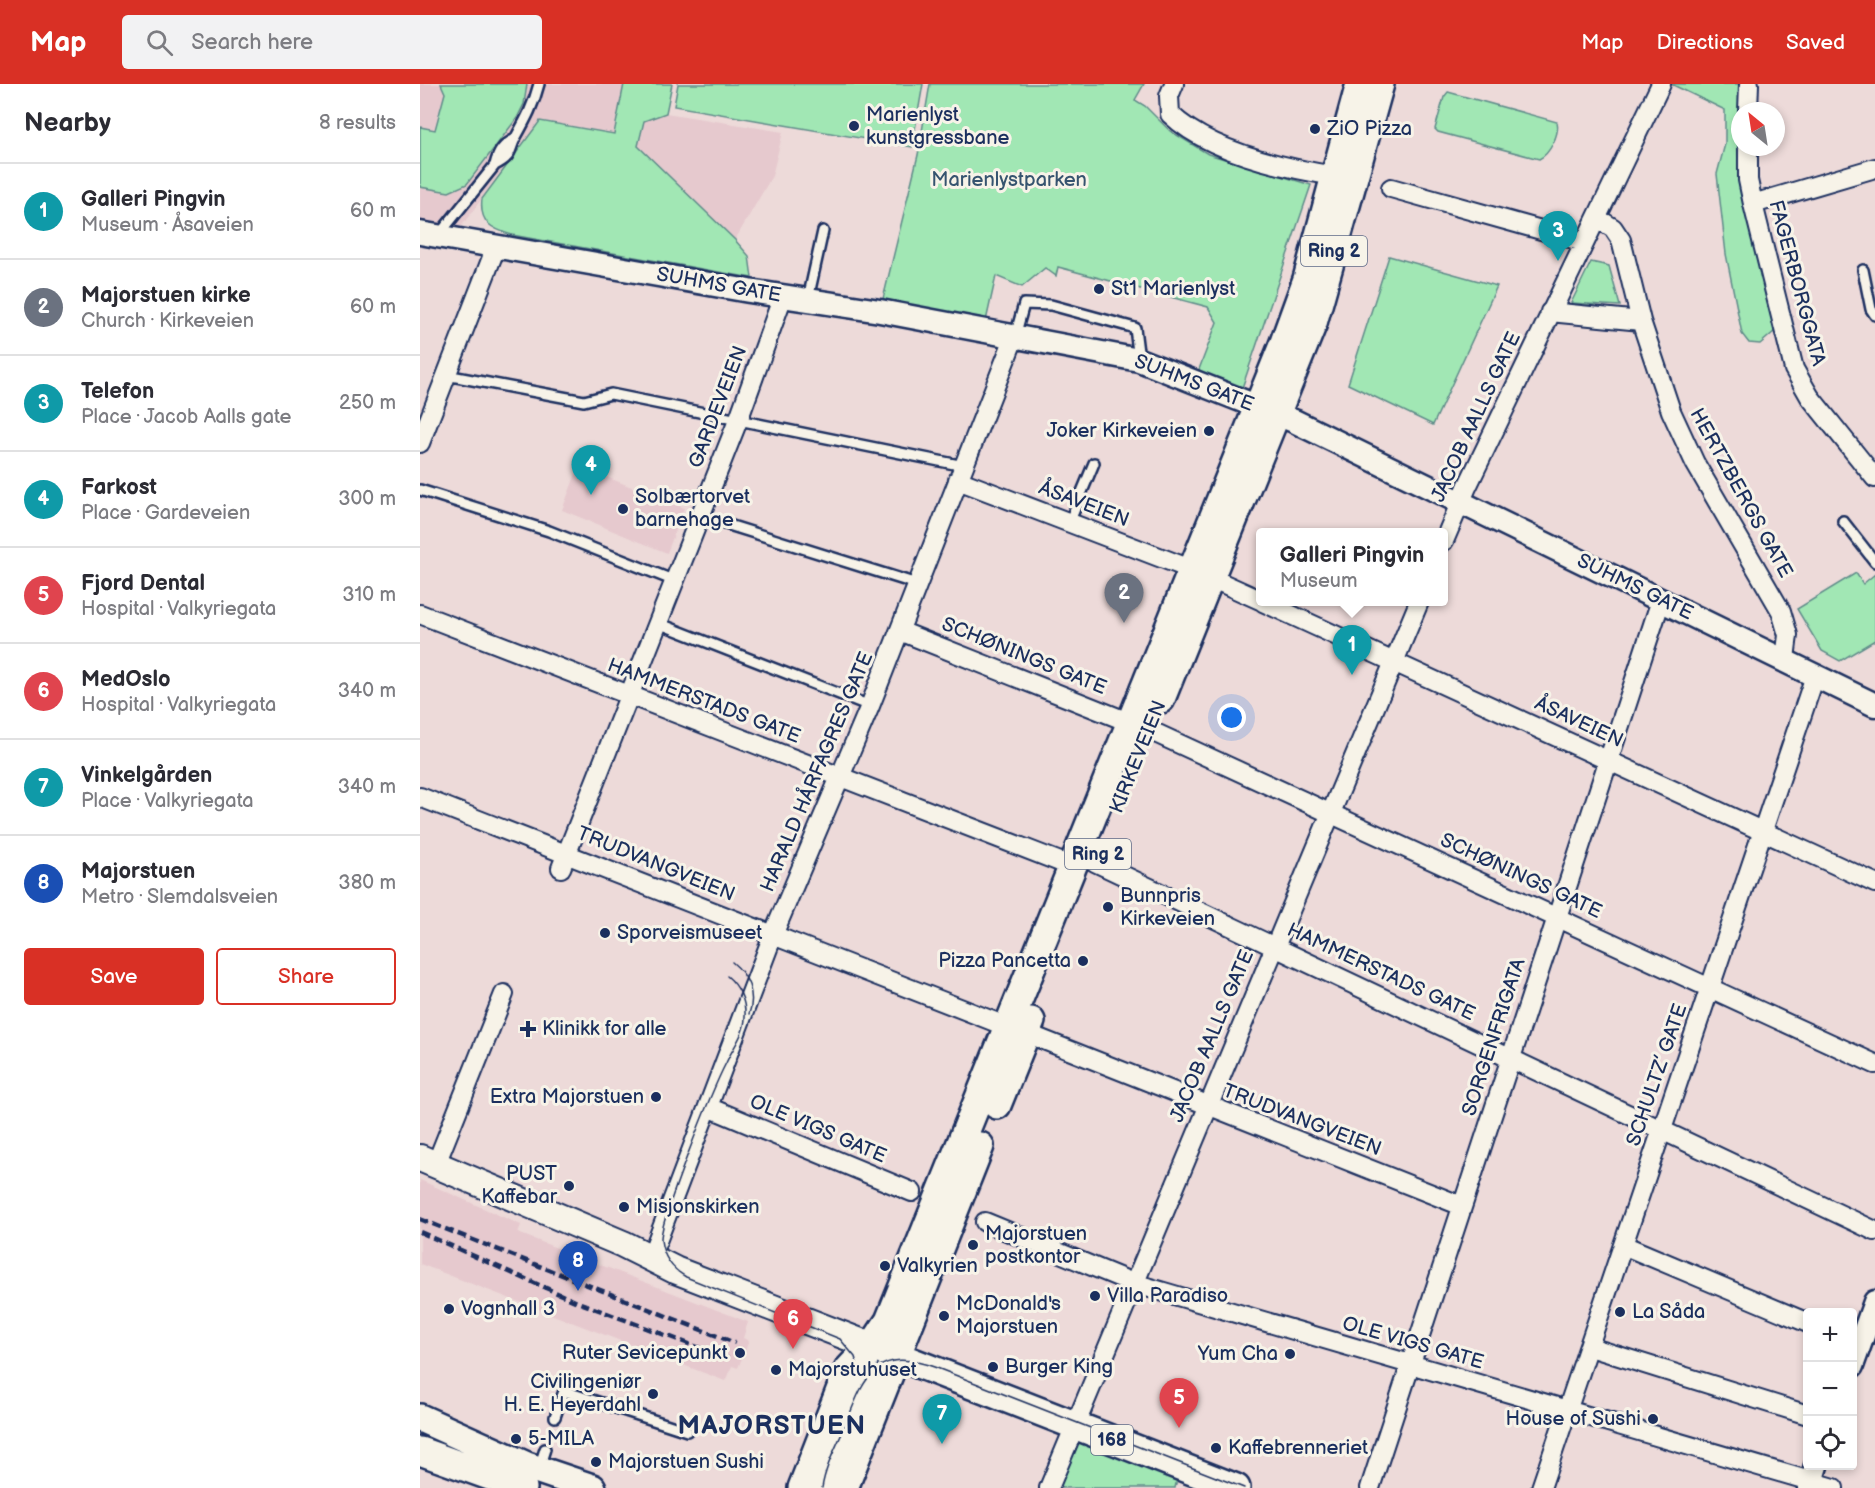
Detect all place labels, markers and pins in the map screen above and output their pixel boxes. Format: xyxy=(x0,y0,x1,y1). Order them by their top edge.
place label: Marienlyst kunstgressbane xyxy=(866,103,1009,150)
place label: ZiO Pizza xyxy=(1326,117,1412,141)
marker: Marienlyst kunstgressbane xyxy=(847,119,861,133)
marker: ZiO Pizza xyxy=(1308,122,1322,136)
pin: 3 xyxy=(1538,212,1578,261)
place label: St1 Marienlyst xyxy=(1111,277,1235,301)
marker: St1 Marienlyst xyxy=(1092,282,1106,296)
place label: Joker Kirkeveien xyxy=(1047,419,1197,443)
marker: Joker Kirkeveien xyxy=(1202,424,1216,438)
pin: 4 xyxy=(572,446,610,495)
place label: Solbærtorvet barnehage xyxy=(635,485,750,532)
marker: Solbærtorvet barnehage xyxy=(616,502,630,516)
pin: 2 xyxy=(1104,574,1144,623)
pin: 1 xyxy=(1332,626,1372,675)
place label: Bunnpris Kirkeveien xyxy=(1120,884,1215,931)
marker: Bunnpris Kirkeveien xyxy=(1101,900,1115,914)
place label: Sporveismuseet xyxy=(617,921,762,945)
marker: Sporveismuseet xyxy=(598,926,612,940)
place label: Pizza Pancetta xyxy=(938,949,1071,973)
marker: Pizza Pancetta xyxy=(1076,954,1090,968)
place label: Klinikk for alle xyxy=(542,1017,666,1041)
marker: Klinikk for alle xyxy=(519,1020,537,1038)
place label: Extra Majorstuen xyxy=(490,1085,644,1109)
marker: Extra Majorstuen xyxy=(649,1090,663,1104)
place label: PUST Kaffebar xyxy=(481,1162,558,1209)
marker: PUST Kaffebar xyxy=(562,1179,576,1193)
place label: Misjonskirken xyxy=(636,1195,759,1219)
marker: Misjonskirken xyxy=(617,1200,631,1214)
place label: Majorstuen postkontor xyxy=(985,1222,1087,1269)
marker: Majorstuen postkontor xyxy=(966,1238,980,1252)
pin: 8 xyxy=(558,1242,598,1291)
place label: Valkyrien xyxy=(897,1254,978,1278)
marker: Valkyrien xyxy=(878,1259,892,1273)
place label: Villa Paradiso xyxy=(1107,1284,1228,1308)
marker: Villa Paradiso xyxy=(1088,1289,1102,1303)
place label: McDonald's Majorstuen xyxy=(956,1292,1061,1339)
place label: Vognhall 3 xyxy=(461,1297,555,1321)
pin: 6 xyxy=(774,1300,812,1349)
place label: La Såda xyxy=(1632,1300,1705,1324)
marker: Vognhall 3 xyxy=(442,1302,456,1316)
marker: La Såda xyxy=(1613,1305,1627,1319)
marker: McDonald's Majorstuen xyxy=(937,1309,951,1323)
place label: Ruter Sevicepunkt xyxy=(562,1341,728,1365)
place label: Yum Cha xyxy=(1197,1342,1278,1366)
marker: Ruter Sevicepunkt xyxy=(733,1346,747,1360)
marker: Yum Cha xyxy=(1283,1347,1297,1361)
place label: Burger King xyxy=(1005,1355,1113,1379)
place label: Majorstuhuset xyxy=(788,1358,917,1382)
marker: Burger King xyxy=(986,1360,1000,1374)
marker: Majorstuhuset xyxy=(769,1363,783,1377)
place label: Civilingeniør H. E. Heyerdahl xyxy=(504,1370,642,1417)
pin: 5 xyxy=(1160,1378,1198,1428)
marker: Civilingeniør H. E. Heyerdahl xyxy=(646,1387,660,1401)
pin: 7 xyxy=(922,1394,962,1444)
place label: House of Sushi xyxy=(1506,1407,1641,1431)
marker: House of Sushi xyxy=(1646,1412,1660,1426)
place label: 5-MILA xyxy=(528,1427,595,1451)
marker: 5-MILA xyxy=(509,1432,523,1446)
place label: Kaffebrenneriet xyxy=(1228,1436,1368,1460)
marker: Kaffebrenneriet xyxy=(1209,1441,1223,1455)
place label: Majorstuen Sushi xyxy=(608,1450,764,1474)
marker: Majorstuen Sushi xyxy=(589,1455,603,1469)

